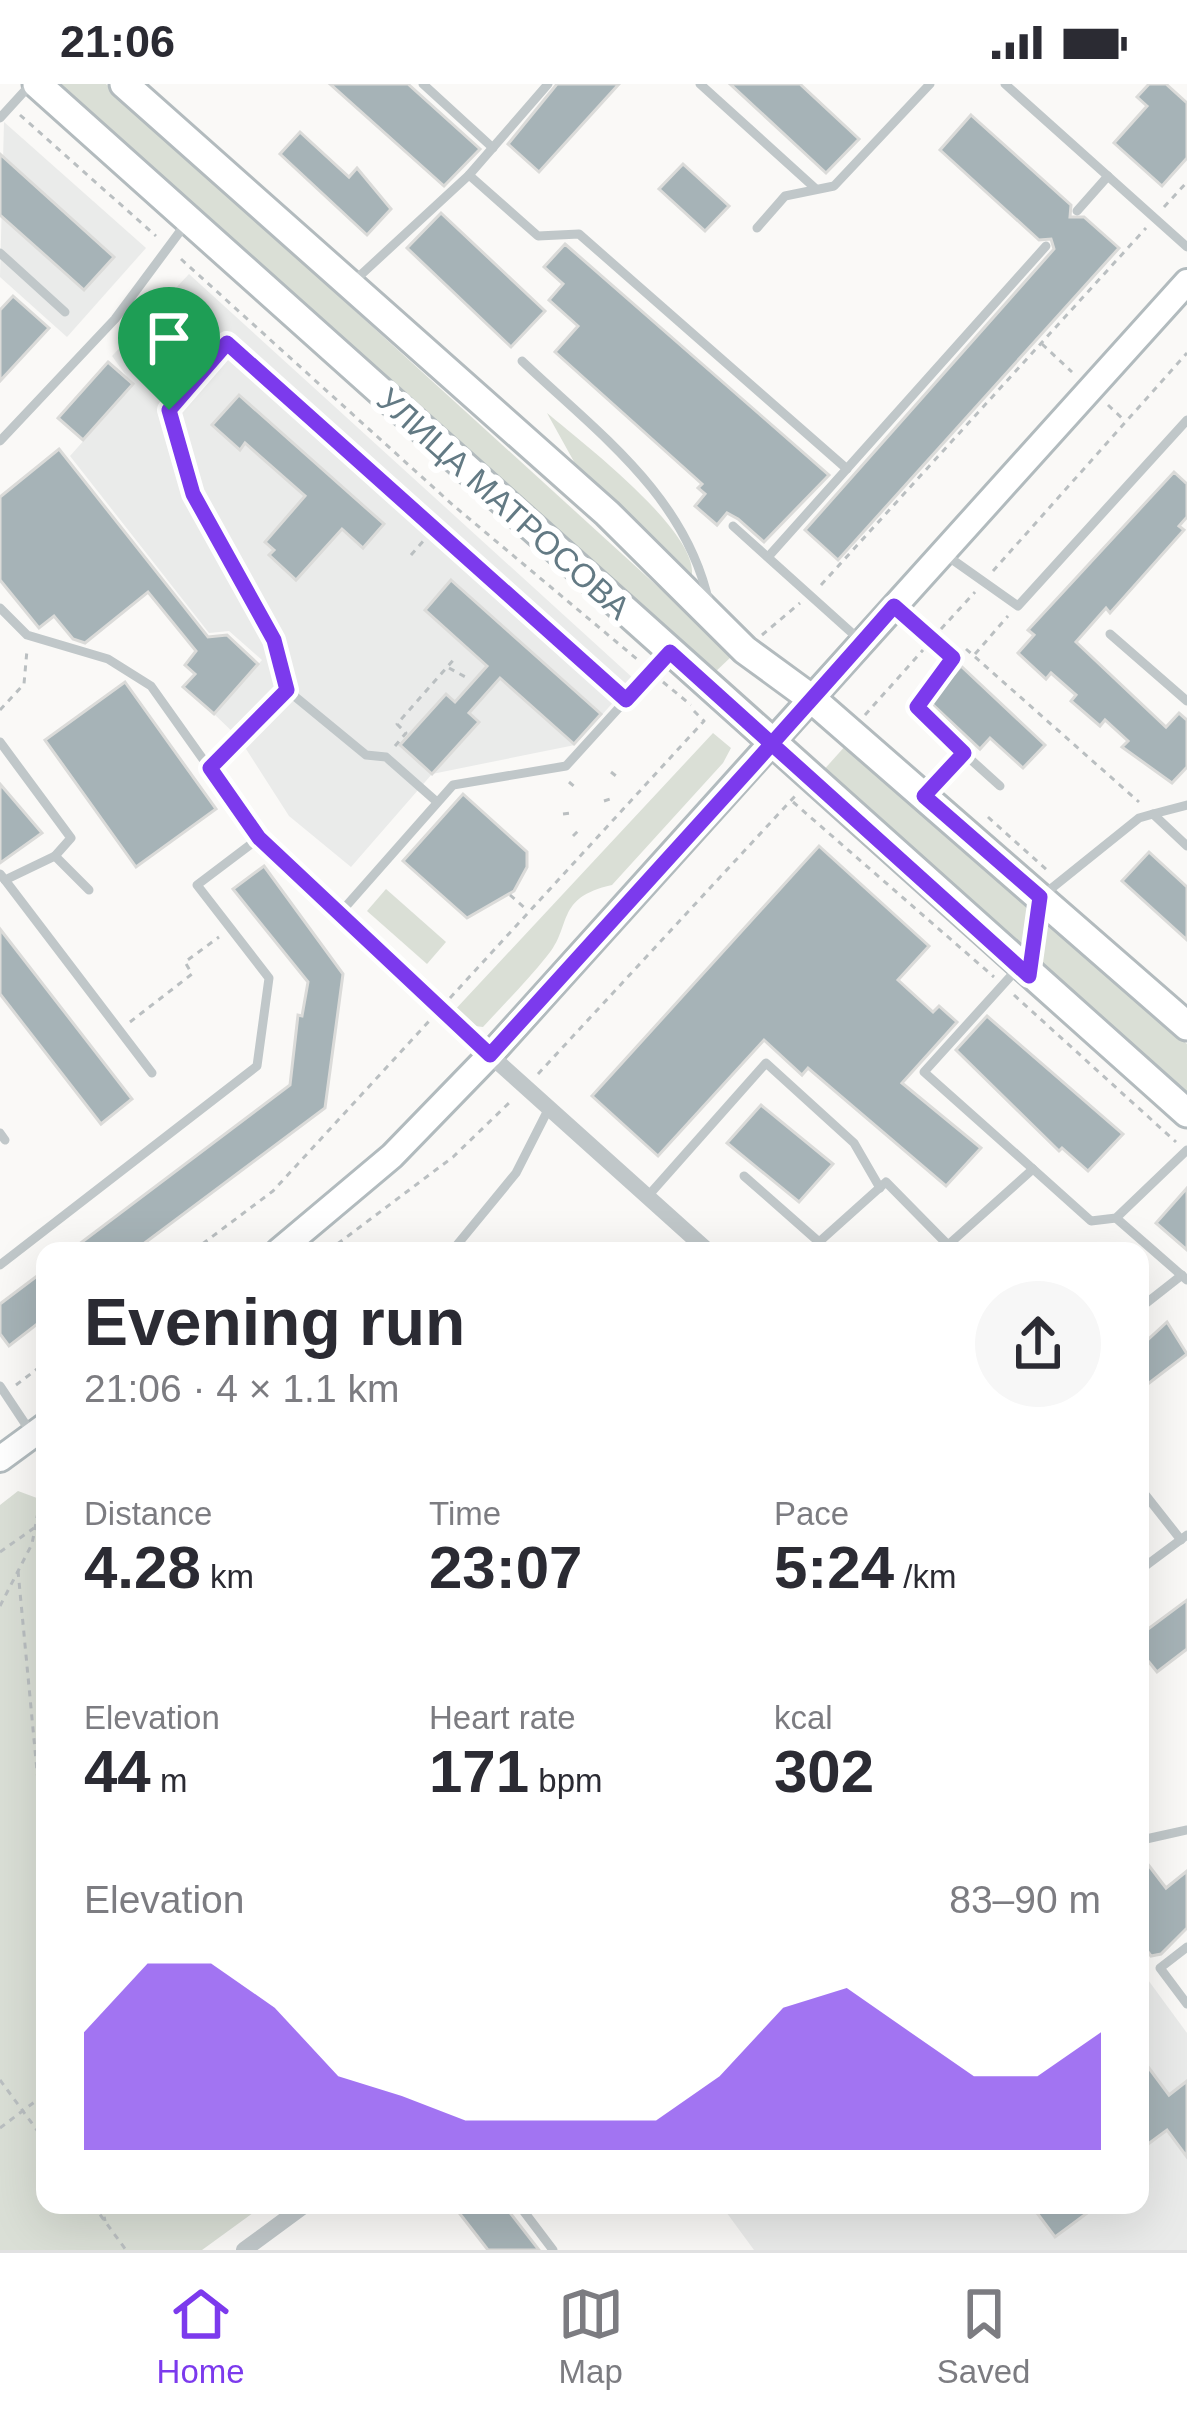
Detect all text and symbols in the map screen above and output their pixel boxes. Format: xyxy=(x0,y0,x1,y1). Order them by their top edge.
text: 21:06 xyxy=(60,16,175,67)
pin xyxy=(118,287,220,410)
icon: arrive xyxy=(136,305,202,371)
street label: УЛИЦА МАТРОСОВА xyxy=(370,380,637,626)
button: share xyxy=(975,1281,1101,1407)
text: Evening run xyxy=(84,1285,465,1359)
text: 21:06 · 4 × 1.1 km xyxy=(84,1367,399,1410)
text: Distance xyxy=(84,1495,212,1532)
text: Time xyxy=(429,1495,501,1532)
text: Pace xyxy=(774,1495,849,1532)
text: 4.28 xyxy=(84,1534,201,1601)
text: 23:07 xyxy=(429,1534,582,1601)
text: 5:24 xyxy=(774,1534,894,1601)
text: km xyxy=(201,1558,254,1595)
text: /km xyxy=(894,1558,956,1595)
text: Elevation xyxy=(84,1699,220,1736)
text: Heart rate xyxy=(429,1699,576,1736)
text: kcal xyxy=(774,1699,833,1736)
text: 44 xyxy=(84,1738,151,1805)
text: 171 xyxy=(429,1738,529,1805)
text: 302 xyxy=(774,1738,874,1805)
text: m xyxy=(151,1762,187,1799)
text: bpm xyxy=(529,1762,602,1799)
text: Elevation xyxy=(84,1878,244,1921)
text: 83–90 m xyxy=(949,1878,1101,1921)
tab: Home xyxy=(157,2281,245,2391)
tab: Map xyxy=(558,2281,624,2391)
tab: Saved xyxy=(937,2281,1030,2391)

